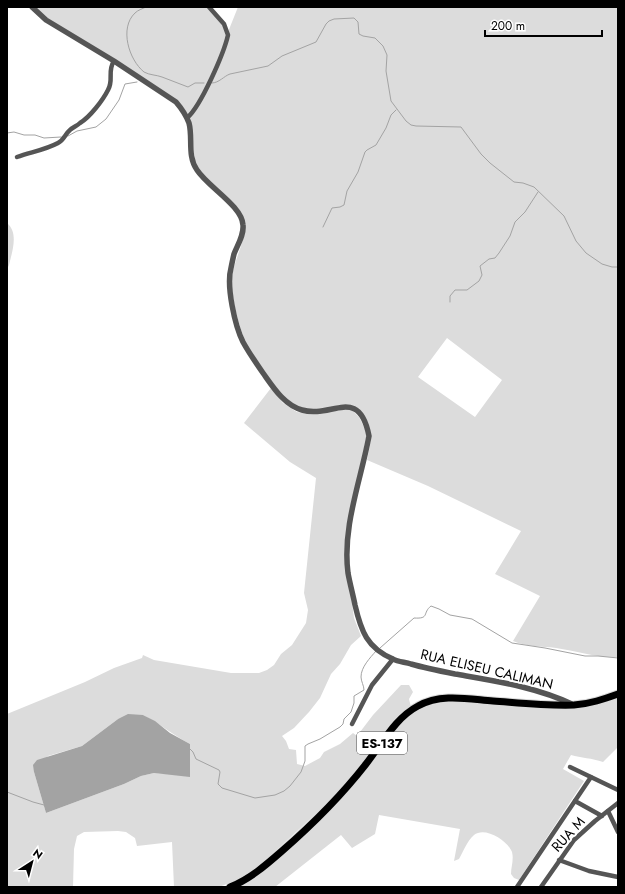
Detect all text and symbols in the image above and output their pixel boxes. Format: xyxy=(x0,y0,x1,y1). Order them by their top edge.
scale bar xyxy=(485,12,602,38)
text: 200 m xyxy=(491,17,525,35)
street label: RUA ELISEU CALIMAN xyxy=(419,644,555,694)
road number: ES-137 xyxy=(357,732,407,754)
street label: RUA M xyxy=(547,812,589,856)
north arrow xyxy=(12,842,52,882)
text: N xyxy=(30,845,46,863)

